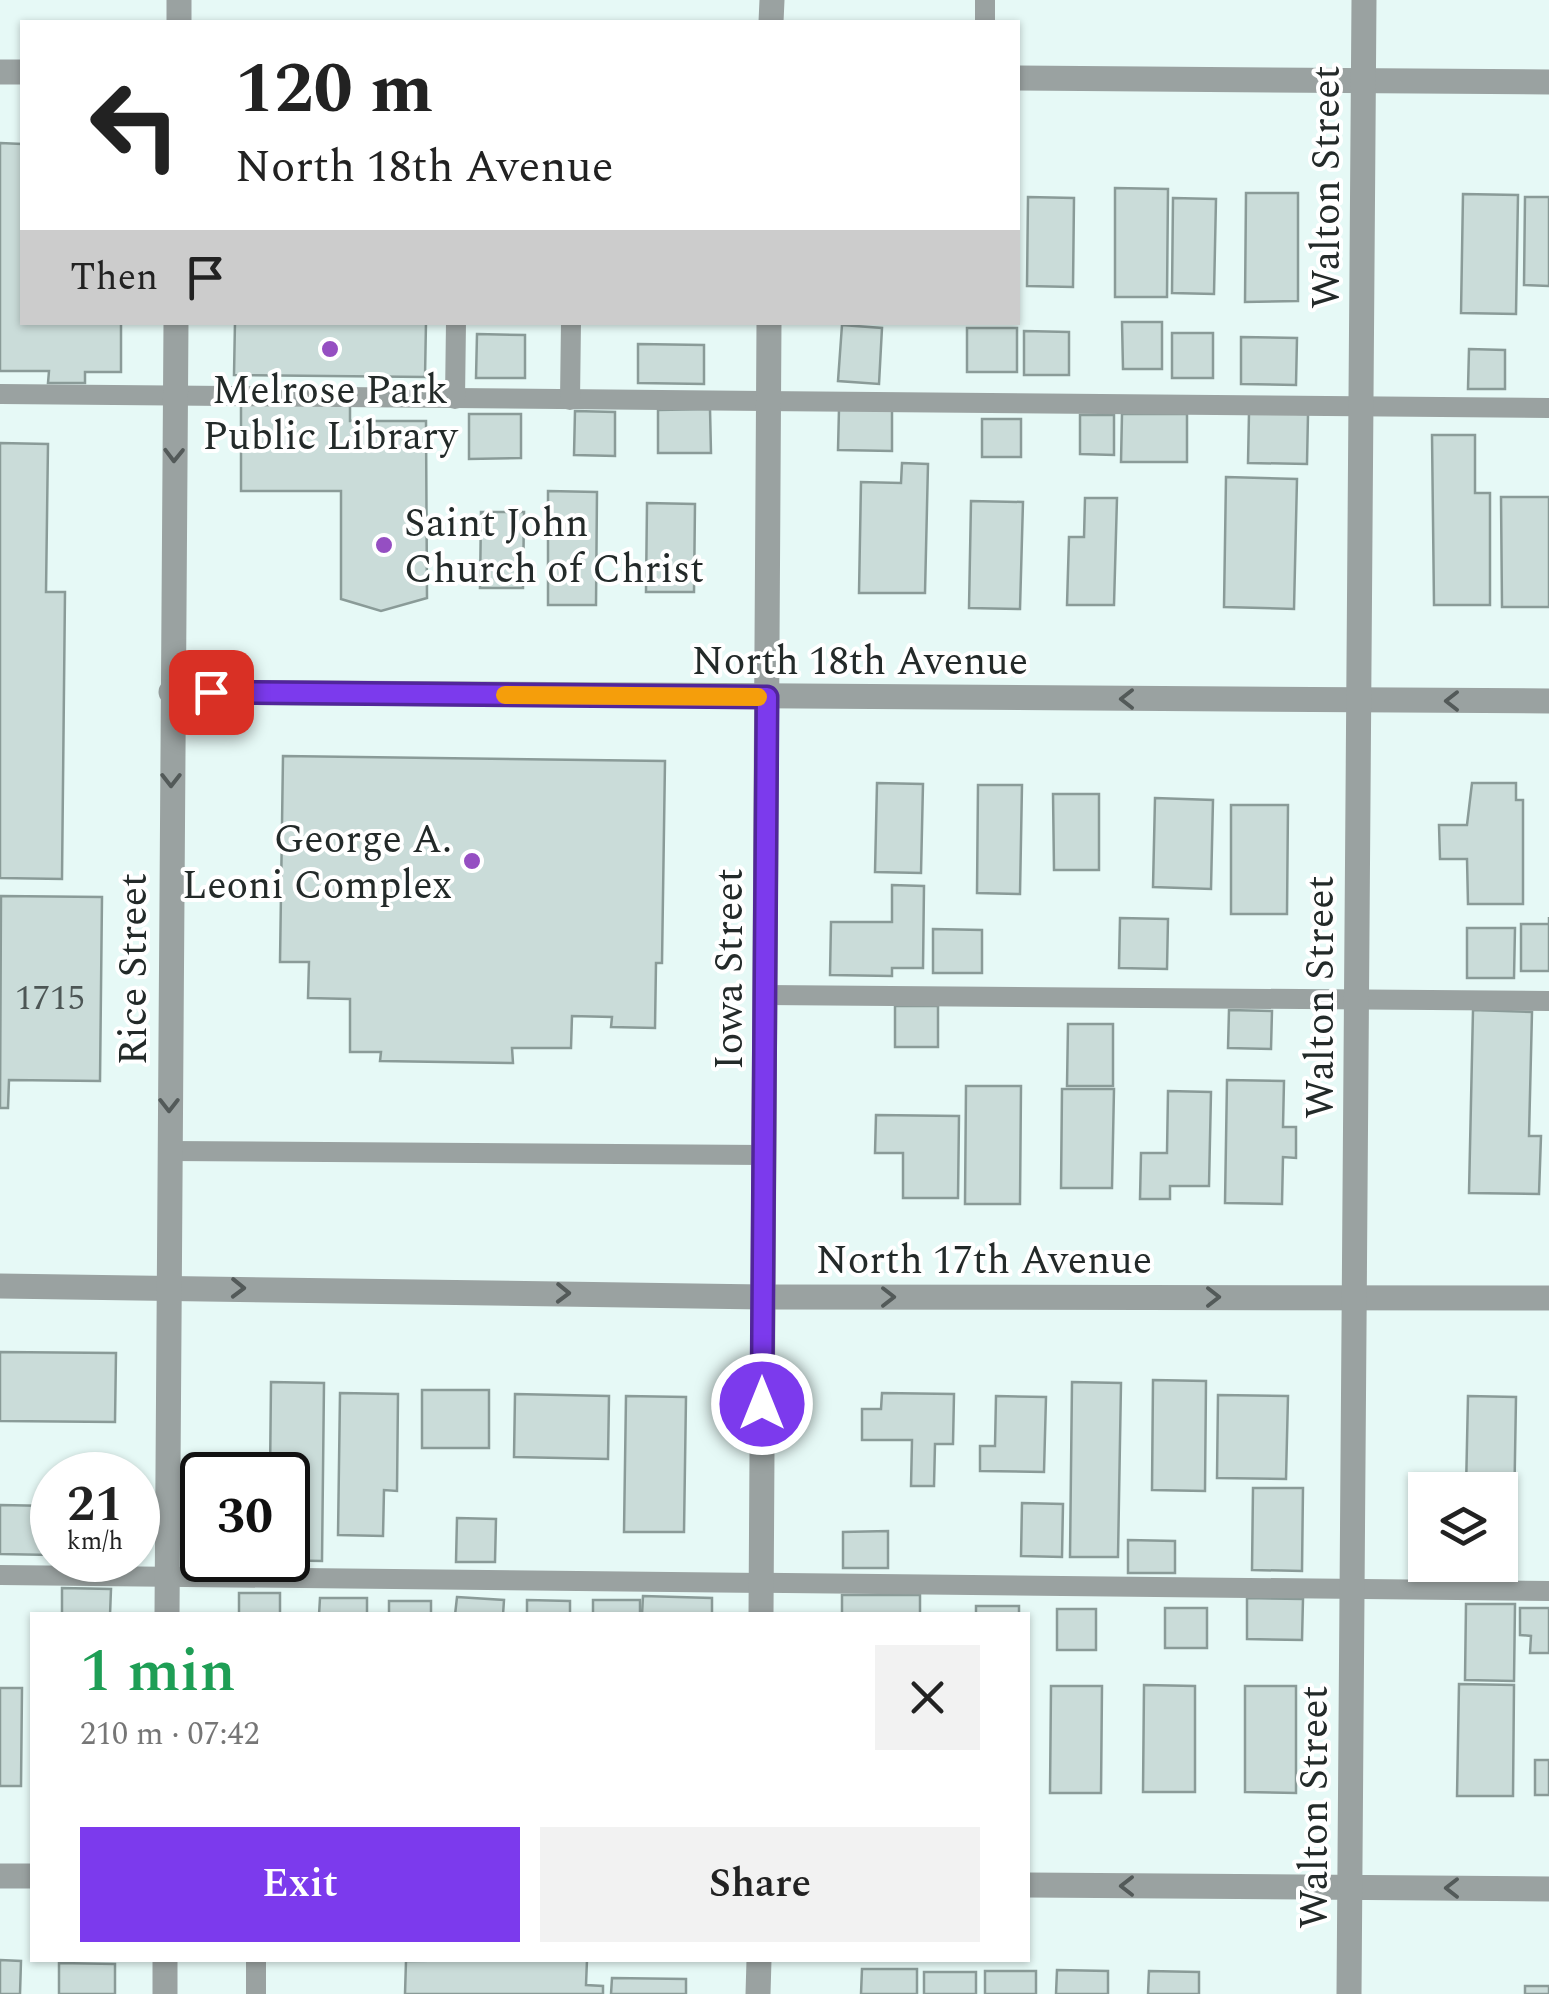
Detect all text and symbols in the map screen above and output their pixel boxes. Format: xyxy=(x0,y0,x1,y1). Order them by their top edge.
text: 120 m xyxy=(235,37,433,143)
icon: left xyxy=(70,60,200,190)
street label: Walton Street xyxy=(1297,65,1358,309)
text: North 18th Avenue xyxy=(235,133,613,202)
text: Then xyxy=(70,249,158,307)
icon: arrive xyxy=(178,250,233,305)
marker: Melrose Park Public Library xyxy=(319,338,341,360)
place label: Melrose Park Public Library xyxy=(203,361,459,468)
one-way arrow xyxy=(163,448,185,463)
place label: Saint John Church of Christ xyxy=(404,494,704,601)
marker: Saint John Church of Christ xyxy=(373,534,395,556)
street label: North 18th Avenue xyxy=(692,632,1028,693)
pin xyxy=(169,650,254,735)
icon: arrive xyxy=(184,665,239,720)
one-way arrow xyxy=(1118,688,1134,710)
one-way arrow xyxy=(1443,690,1458,712)
one-way arrow xyxy=(160,772,181,788)
place label: George A. Leoni Complex xyxy=(182,810,452,917)
marker: George A. Leoni Complex xyxy=(461,850,483,872)
street label: Iowa Street xyxy=(700,868,761,1070)
street label: Rice Street xyxy=(104,873,165,1065)
street label: Walton Street xyxy=(1291,875,1352,1119)
house number: 1715 xyxy=(15,972,85,1025)
one-way arrow xyxy=(158,1098,180,1113)
street label: North 17th Avenue xyxy=(816,1231,1152,1292)
one-way arrow xyxy=(232,1277,247,1299)
one-way arrow xyxy=(556,1283,572,1304)
one-way arrow xyxy=(882,1286,897,1308)
one-way arrow xyxy=(1206,1286,1222,1308)
position arrow xyxy=(710,1352,814,1456)
speed limit sign: 30 xyxy=(180,1452,310,1582)
text: 21 xyxy=(67,1467,123,1543)
map controls xyxy=(1408,1472,1518,1582)
button: layers xyxy=(1408,1472,1518,1582)
text: km/h xyxy=(67,1523,123,1561)
text: 1 min xyxy=(80,1626,236,1718)
button: close xyxy=(875,1645,980,1750)
street label: Walton Street xyxy=(1285,1685,1346,1929)
text: 210 m · 07:42 xyxy=(80,1710,260,1759)
button: Exit xyxy=(80,1827,520,1942)
button: Share xyxy=(540,1827,980,1942)
one-way arrow xyxy=(1118,1875,1134,1896)
one-way arrow xyxy=(1443,1877,1458,1899)

